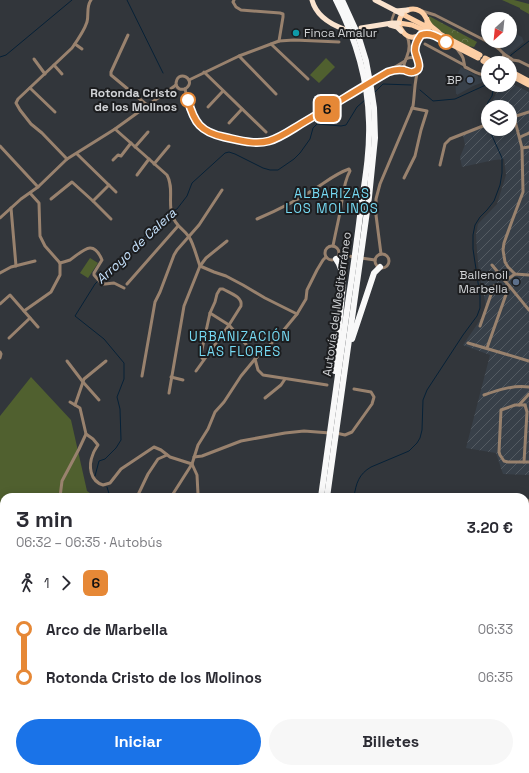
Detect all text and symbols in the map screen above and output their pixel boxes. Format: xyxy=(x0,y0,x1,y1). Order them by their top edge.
north arrow xyxy=(481,12,517,48)
map controls xyxy=(481,12,517,136)
place label: Finca Amalur xyxy=(304,25,378,41)
marker: Finca Amalur xyxy=(291,28,301,38)
unlabelled marker xyxy=(438,34,454,50)
button: locate xyxy=(481,56,517,92)
place label: BP xyxy=(447,72,462,88)
marker: BP xyxy=(465,75,475,85)
place label: Rotonda Cristo de los Molinos xyxy=(90,85,177,115)
marker: Rotonda Cristo de los Molinos xyxy=(180,92,196,108)
line badge: 6 xyxy=(314,96,340,122)
text: 6 xyxy=(323,100,331,118)
button: layers xyxy=(481,100,517,136)
district label: ALBARIZAS LOS MOLINOS xyxy=(285,185,379,217)
water label: Arroyo de Calera xyxy=(92,204,180,287)
street label: Autovía del Mediterráneo xyxy=(319,231,355,377)
place label: Ballenoil Marbella xyxy=(459,267,508,297)
marker: Ballenoil Marbella xyxy=(511,277,521,287)
district label: URBANIZACIÓN LAS FLORES xyxy=(189,328,291,360)
text: 3 min xyxy=(16,505,73,533)
text: 3.20 € xyxy=(467,518,513,537)
text: 06:32 – 06:35 · Autobús xyxy=(16,534,162,551)
icon: walk xyxy=(16,572,38,594)
icon: forward xyxy=(55,572,77,594)
text: 6 xyxy=(91,574,100,592)
text: 1 xyxy=(44,575,49,592)
text: Arco de Marbella xyxy=(46,620,168,639)
text: 06:33 xyxy=(478,621,513,638)
text: Rotonda Cristo de los Molinos xyxy=(46,668,262,687)
text: 06:35 xyxy=(478,669,513,686)
button: Iniciar xyxy=(16,719,261,765)
button: Billetes xyxy=(269,719,513,765)

